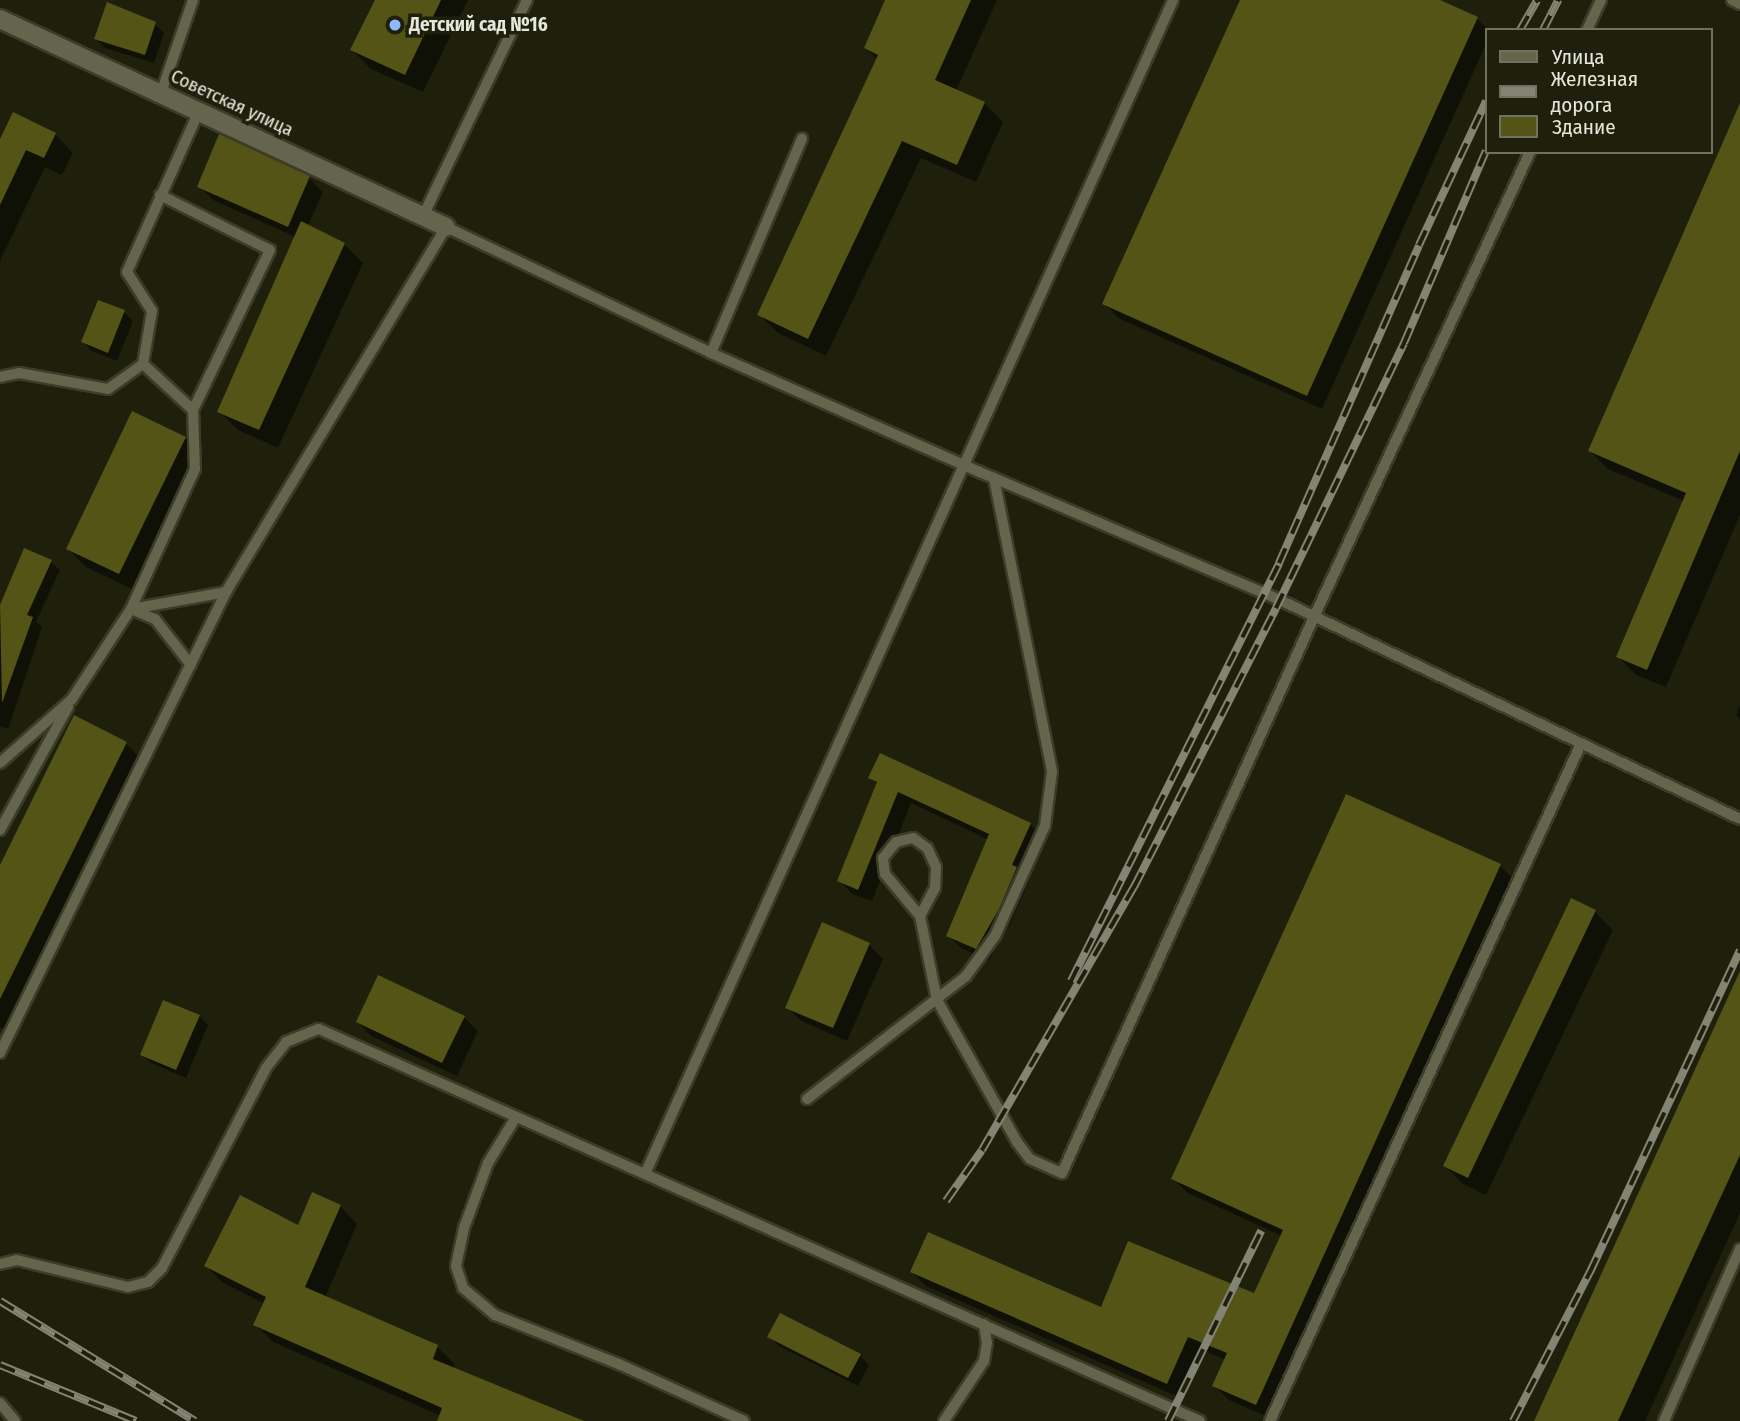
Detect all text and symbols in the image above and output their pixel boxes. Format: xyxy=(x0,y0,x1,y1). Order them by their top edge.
place label: Детский сад №16 xyxy=(409,14,548,36)
marker: Детский сад №16 xyxy=(387,17,403,33)
legend xyxy=(1484,28,1712,154)
text: Улица xyxy=(1552,44,1605,70)
street label: Советская улица xyxy=(167,65,297,141)
text: Железная дорога xyxy=(1551,66,1638,118)
text: Здание xyxy=(1552,114,1616,140)

